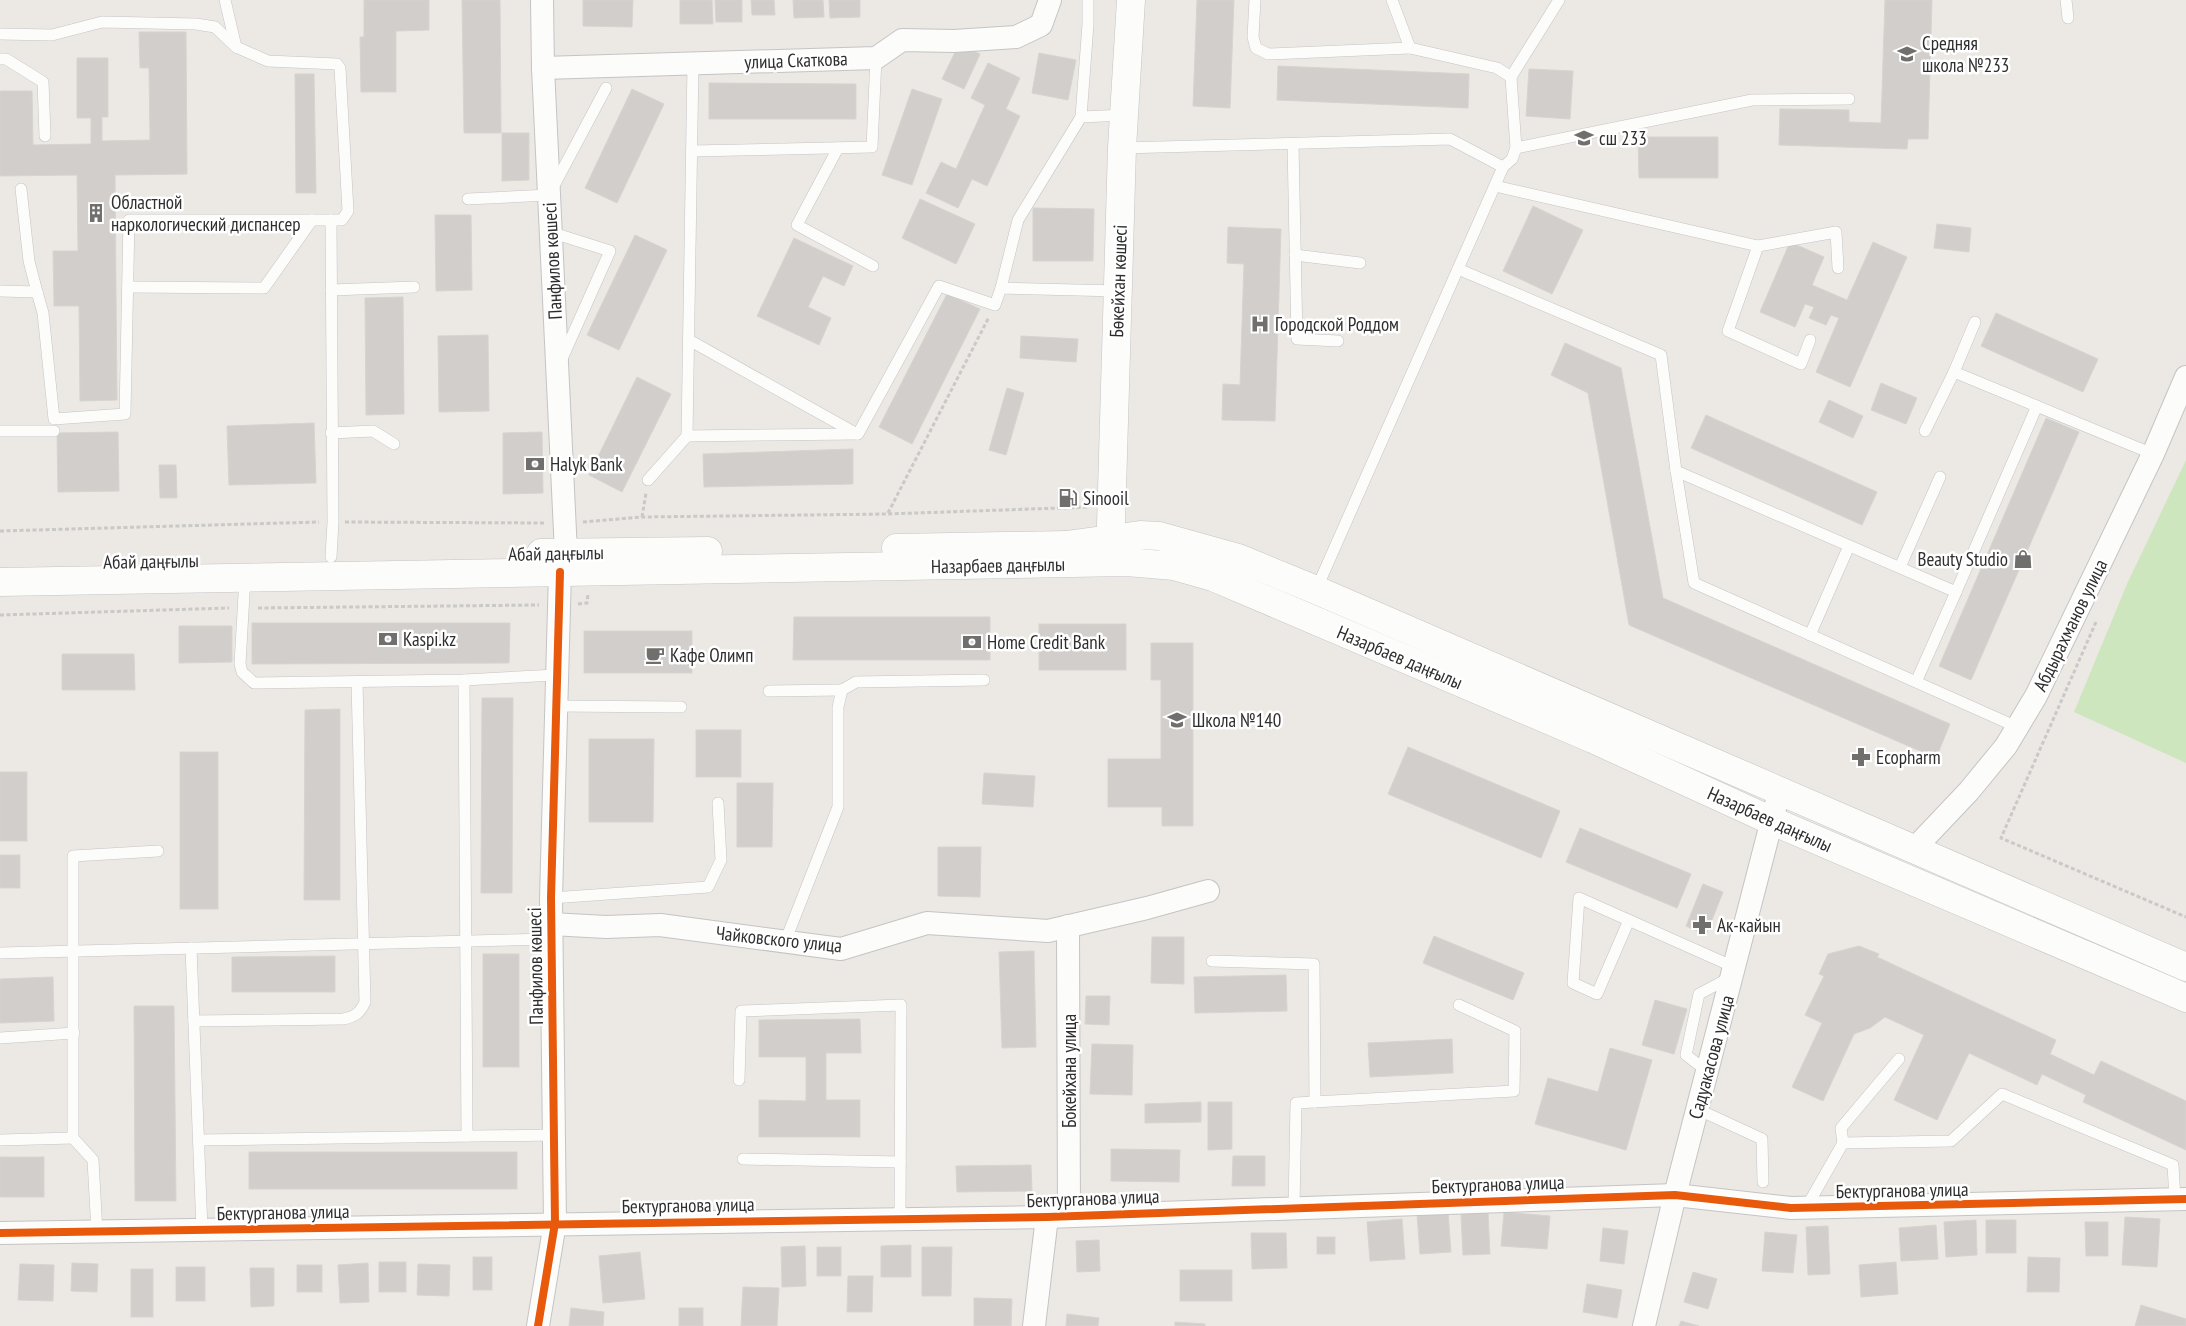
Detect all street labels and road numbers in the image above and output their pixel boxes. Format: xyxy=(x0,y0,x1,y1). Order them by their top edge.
street label: улица Скаткова xyxy=(744,46,848,74)
street label: Панфилов көшесі xyxy=(537,202,567,320)
street label: Бөкейхан көшесі xyxy=(1104,224,1132,338)
street label: Абай даңғылы xyxy=(508,540,604,566)
street label: Абай даңғылы xyxy=(103,548,199,574)
street label: Назарбаев даңғылы xyxy=(931,552,1065,578)
street label: Абдырахманов улица xyxy=(2028,555,2112,695)
street label: Назарбаев даңғылы xyxy=(1334,620,1466,694)
street label: Назарбаев даңғылы xyxy=(1704,781,1836,857)
street label: Панфилов көшесі xyxy=(522,907,548,1025)
street label: Чайковского улица xyxy=(715,920,843,958)
street label: Садуакасова улица xyxy=(1683,992,1739,1122)
street label: Бокейхана улица xyxy=(1057,1014,1081,1128)
street label: Бектурганова улица xyxy=(1431,1170,1565,1198)
street label: Бектурганова улица xyxy=(1835,1177,1969,1203)
street label: Бектурганова улица xyxy=(1026,1184,1160,1212)
street label: Бектурганова улица xyxy=(621,1192,755,1218)
street label: Бектурганова улица xyxy=(216,1199,350,1225)

